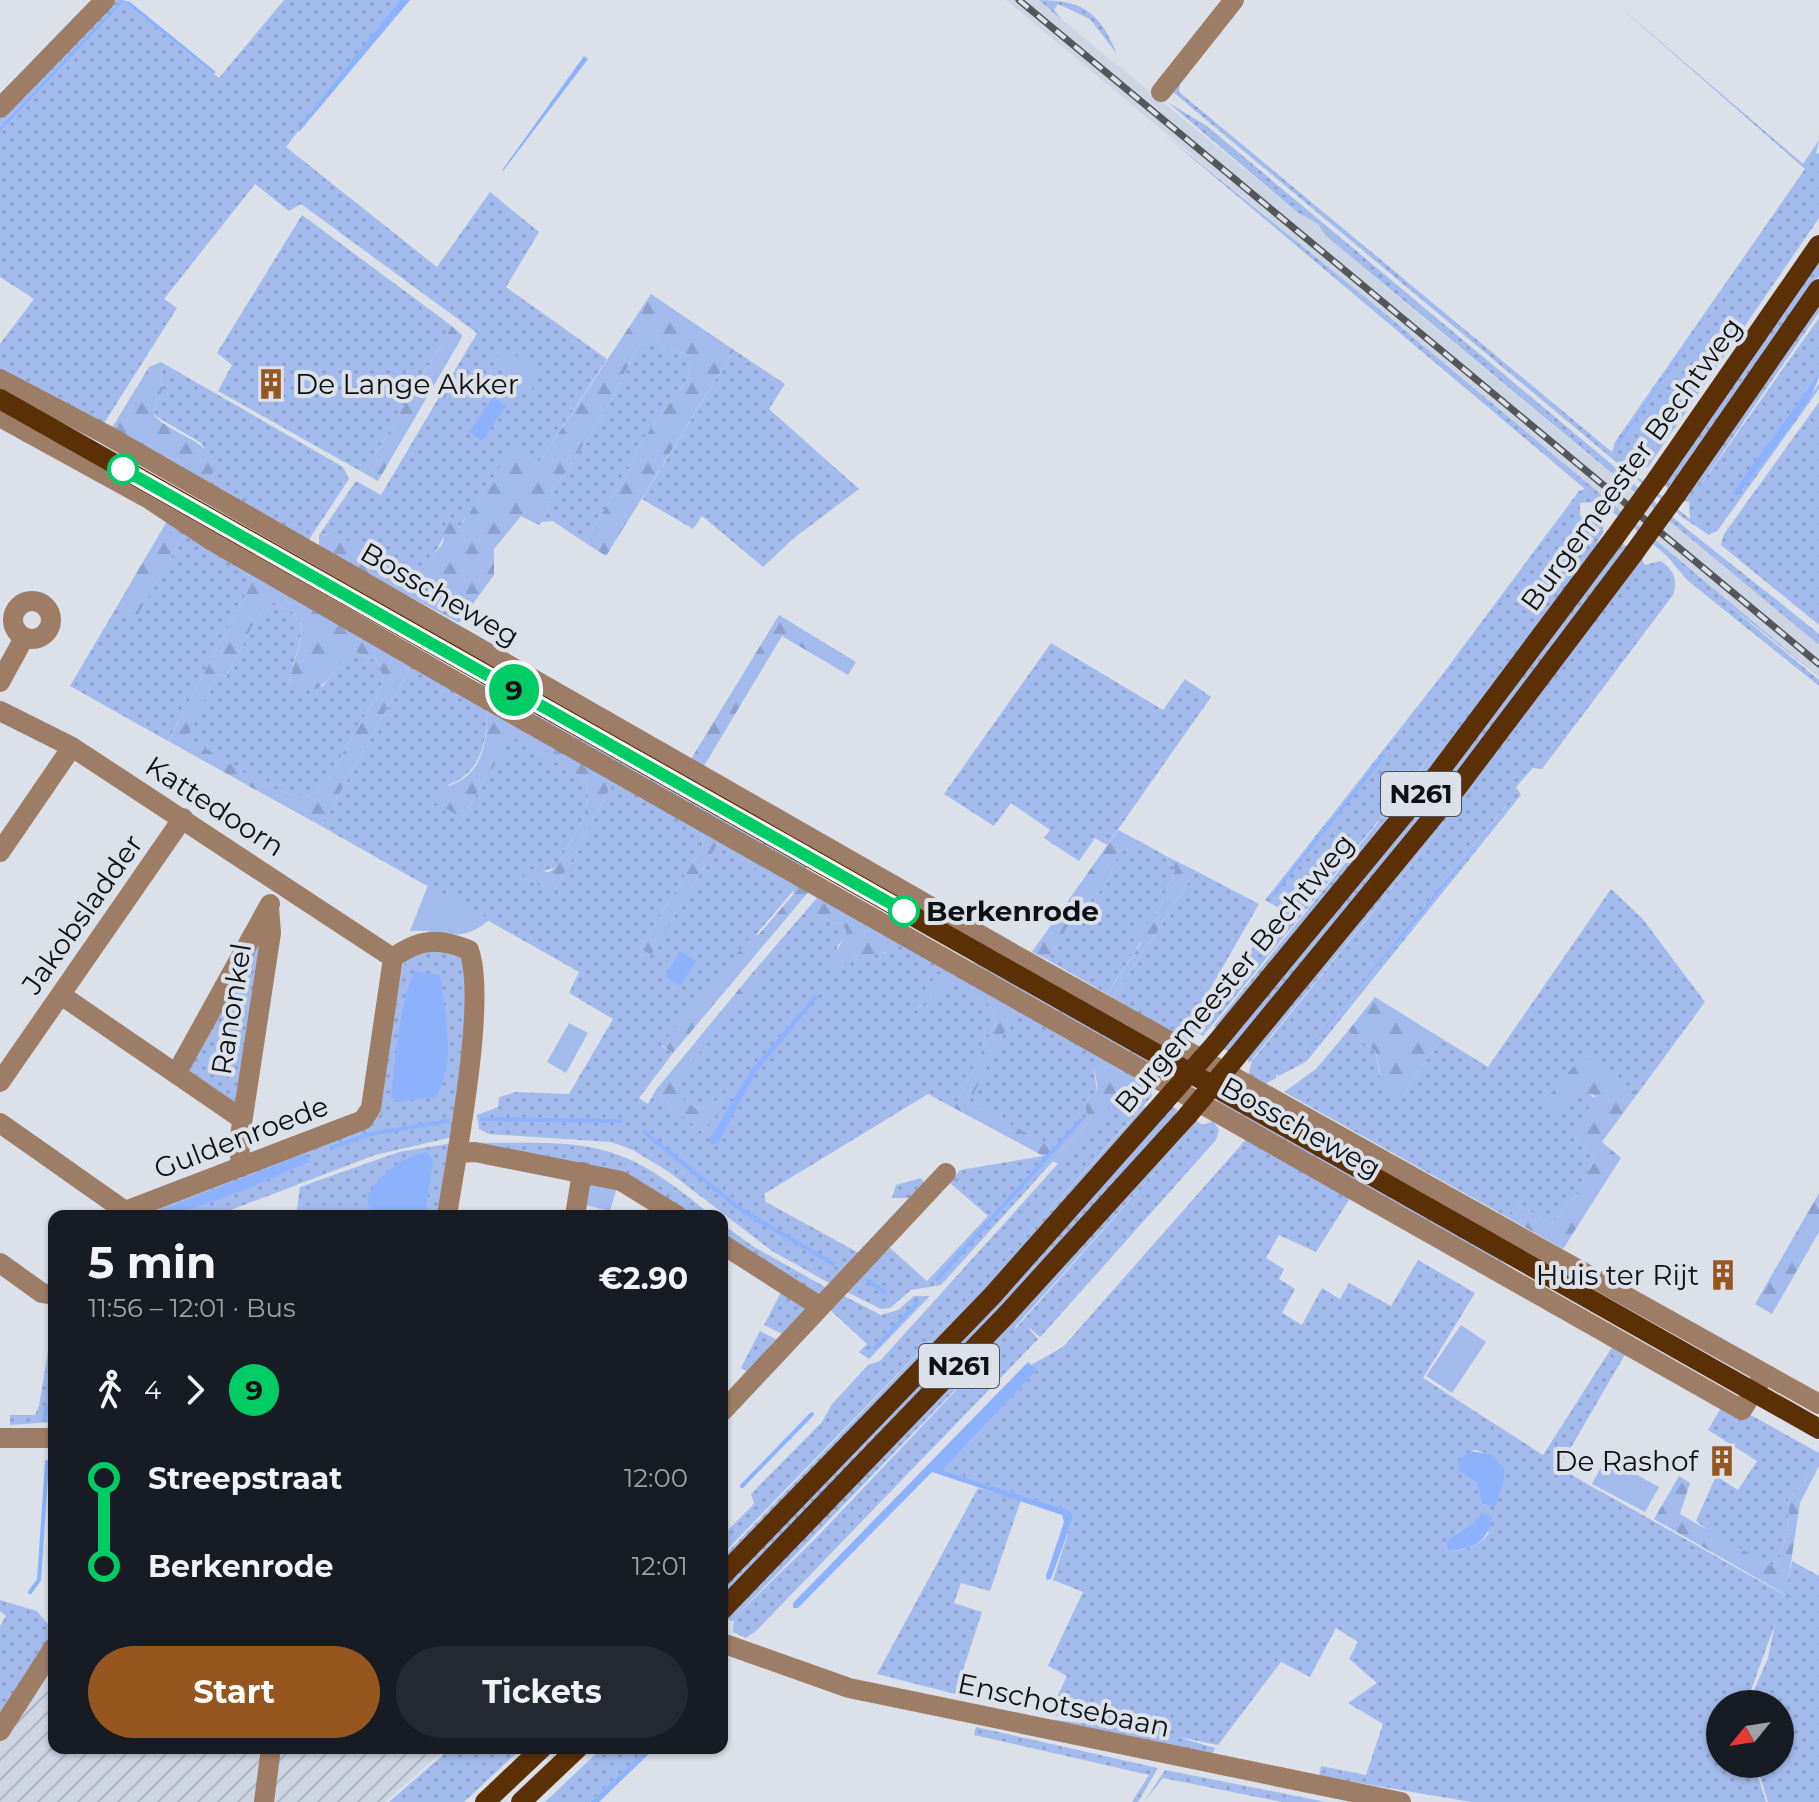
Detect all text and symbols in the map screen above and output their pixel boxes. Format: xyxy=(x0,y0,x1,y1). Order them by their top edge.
street label: Burgemeester Bechtweg xyxy=(1513,311,1749,617)
building icon: De Lange Akker xyxy=(254,367,288,401)
place label: De Lange Akker xyxy=(295,367,519,401)
unlabelled marker xyxy=(108,454,138,484)
street label: Bosscheweg xyxy=(355,535,525,653)
line badge: 9 xyxy=(488,664,540,716)
text: 9 xyxy=(505,673,523,707)
street label: Kattedoorn xyxy=(139,748,291,864)
road number: N261 xyxy=(1381,772,1461,816)
street label: Burgemeester Bechtweg xyxy=(1107,826,1361,1120)
street label: Jakobsladder xyxy=(14,828,150,1001)
place label: Berkenrode xyxy=(926,894,1099,928)
marker: Berkenrode xyxy=(889,896,919,926)
street label: Ranonkel xyxy=(204,941,258,1077)
street label: Bosscheweg xyxy=(1215,1069,1387,1185)
street label: Guldenroede xyxy=(149,1088,333,1186)
text: 5 min xyxy=(88,1235,216,1289)
place label: Huis ter Rijt xyxy=(1536,1258,1699,1292)
building icon: Huis ter Rijt xyxy=(1706,1258,1740,1292)
text: €2.90 xyxy=(598,1260,688,1297)
text: 11:56 – 12:01 · Bus xyxy=(88,1292,296,1324)
road number: N261 xyxy=(919,1344,999,1388)
icon: walk xyxy=(88,1368,132,1412)
icon: forward xyxy=(173,1368,217,1412)
text: 9 xyxy=(245,1373,263,1407)
text: 4 xyxy=(144,1374,161,1406)
place label: De Rashof xyxy=(1554,1444,1700,1478)
building icon: De Rashof xyxy=(1705,1444,1739,1478)
text: Streepstraat xyxy=(148,1460,342,1497)
text: 12:00 xyxy=(624,1462,688,1494)
text: Berkenrode xyxy=(148,1548,333,1585)
text: 12:01 xyxy=(632,1550,688,1582)
button: Start xyxy=(88,1646,380,1738)
button: Tickets xyxy=(396,1646,688,1738)
street label: Enschotsebaan xyxy=(955,1666,1173,1744)
north arrow xyxy=(1706,1690,1794,1778)
map controls xyxy=(1706,1690,1794,1778)

